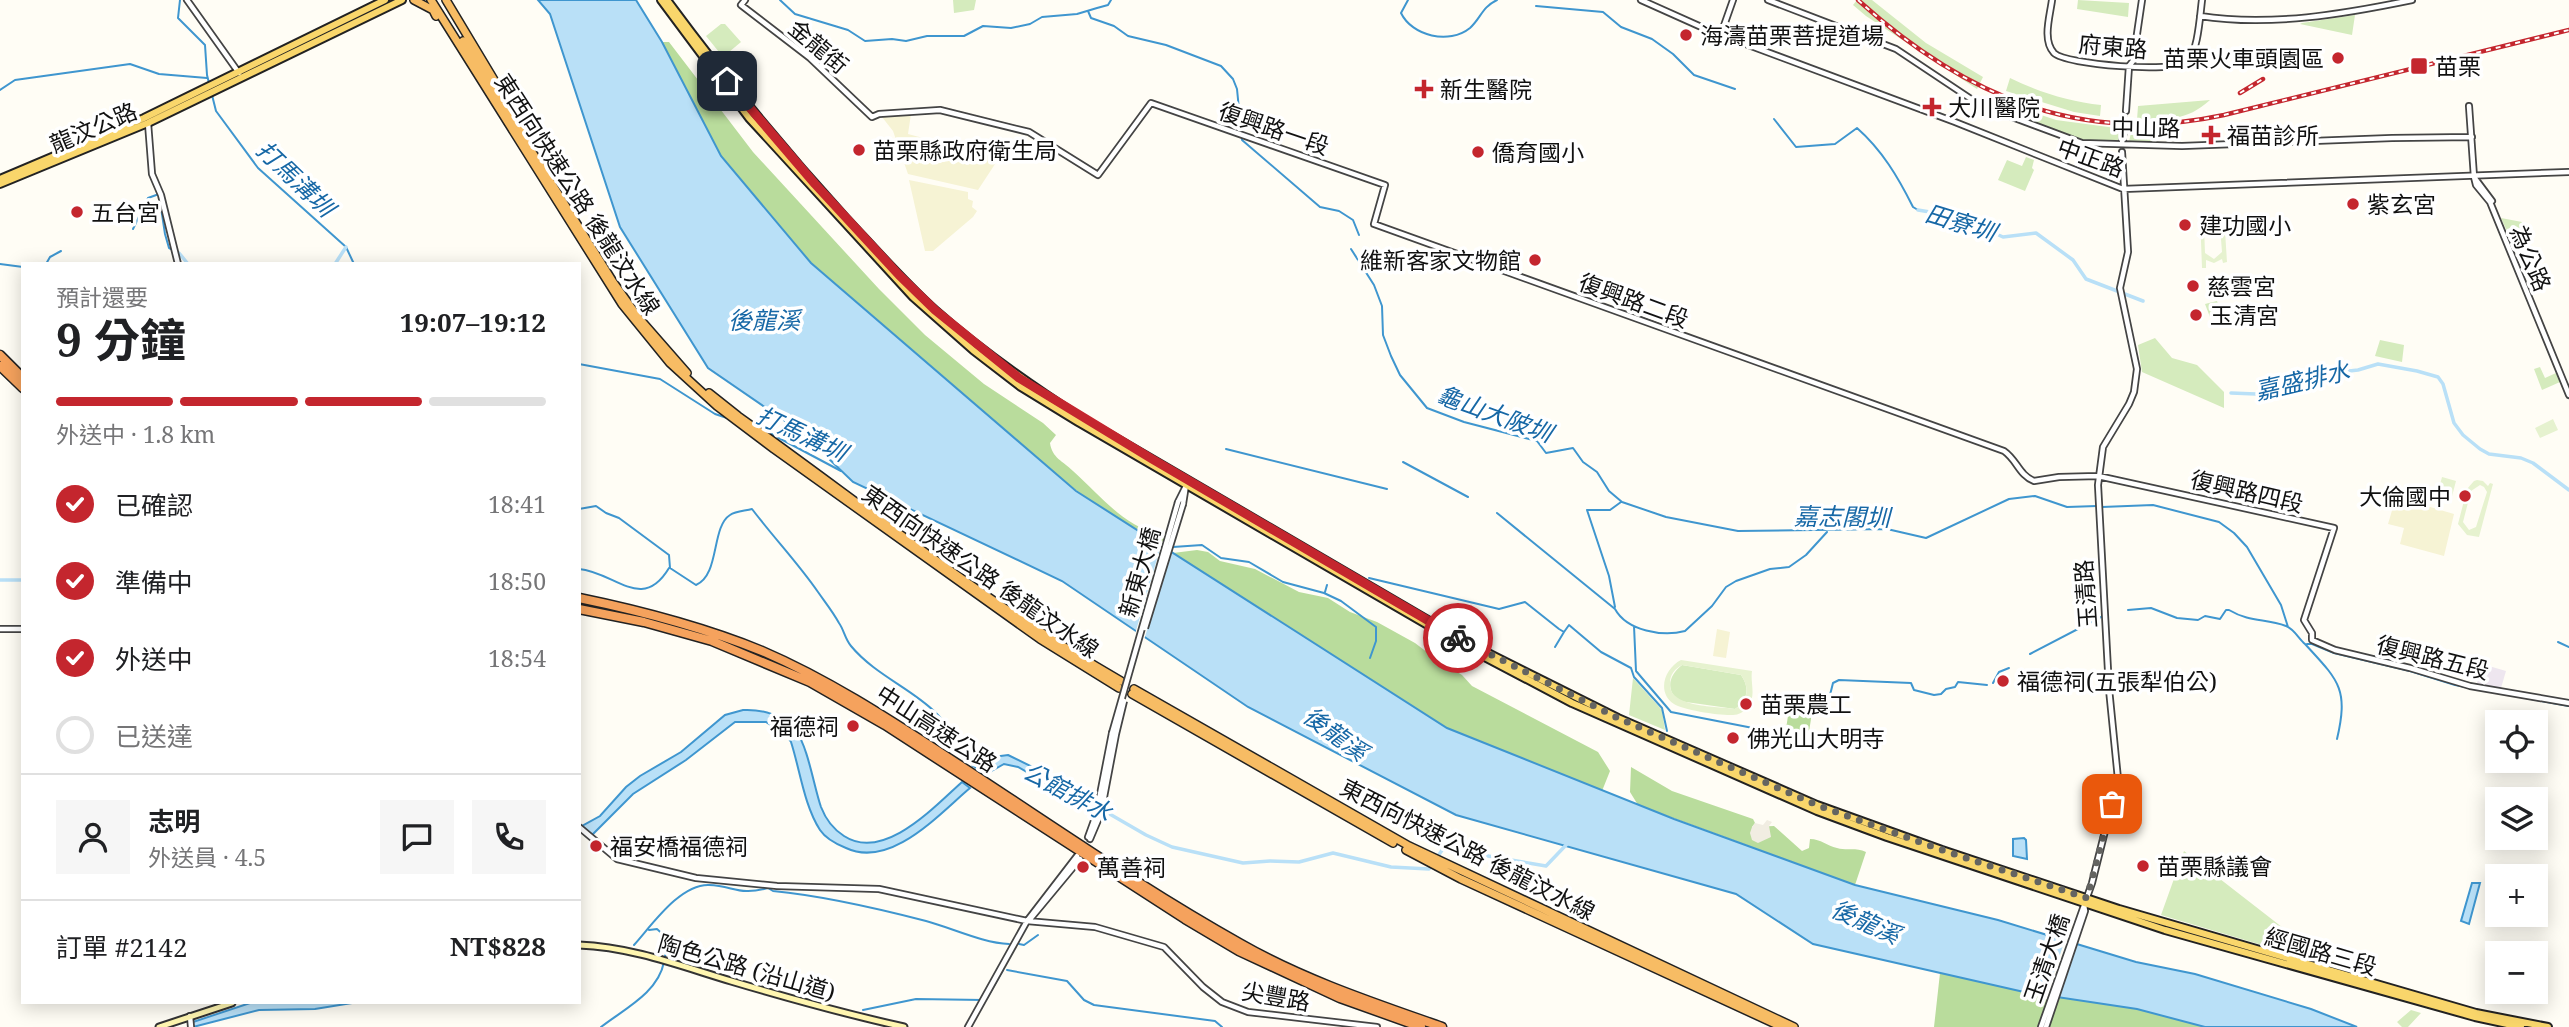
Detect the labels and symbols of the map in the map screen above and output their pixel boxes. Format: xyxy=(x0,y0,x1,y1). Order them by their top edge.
street label: 金龍街 xyxy=(782,12,856,80)
place label: 海濤苗栗菩提道場 xyxy=(1700,19,1884,51)
marker: 海濤苗栗菩提道場 xyxy=(1678,27,1694,43)
street label: 府東路 xyxy=(2077,27,2149,65)
place label: 苗栗火車頭園區 xyxy=(2163,42,2324,74)
marker: 苗栗火車頭園區 xyxy=(2330,50,2346,66)
place label: 苗栗 xyxy=(2435,50,2481,82)
pin xyxy=(697,51,757,111)
marker: 苗栗 xyxy=(2409,56,2429,76)
street label: 東西向快速公路 後龍汶水線 xyxy=(488,67,668,321)
place label: 新生醫院 xyxy=(1440,73,1532,105)
marker: 新生醫院 xyxy=(1414,79,1434,99)
place label: 大川醫院 xyxy=(1948,91,2040,123)
street label: 龍汶公路 xyxy=(44,94,142,160)
street label: 復興路一段 xyxy=(1214,94,1334,162)
marker: 大川醫院 xyxy=(1922,97,1942,117)
street label: 中山路 xyxy=(2111,110,2181,144)
place label: 福苗診所 xyxy=(2227,119,2319,151)
marker: 福苗診所 xyxy=(2201,125,2221,145)
street label: 中正路 xyxy=(2053,130,2129,184)
water label: 打馬溝圳 xyxy=(250,133,344,225)
place label: 苗栗縣政府衛生局 xyxy=(873,134,1057,166)
place label: 僑育國小 xyxy=(1492,136,1584,168)
marker: 苗栗縣政府衛生局 xyxy=(851,142,867,158)
marker: 僑育國小 xyxy=(1470,144,1486,160)
place label: 紫玄宮 xyxy=(2367,188,2436,220)
place label: 五台宮 xyxy=(91,196,160,228)
water label: 田寮圳 xyxy=(1922,196,2003,249)
marker: 紫玄宮 xyxy=(2345,196,2361,212)
marker: 五台宮 xyxy=(69,204,85,220)
place label: 建功國小 xyxy=(2199,209,2291,241)
marker: 建功國小 xyxy=(2177,217,2193,233)
street label: 為公路 xyxy=(2503,220,2559,296)
place label: 維新客家文物館 xyxy=(1360,244,1521,276)
marker: 維新客家文物館 xyxy=(1527,252,1543,268)
street label: 復興路二段 xyxy=(1574,265,1694,335)
place label: 慈雲宮 xyxy=(2207,270,2276,302)
marker: 慈雲宮 xyxy=(2185,278,2201,294)
place label: 玉清宮 xyxy=(2210,299,2279,331)
water label: 後龍溪 xyxy=(728,303,803,336)
marker: 玉清宮 xyxy=(2188,307,2204,323)
water label: 嘉盛排水 xyxy=(2252,353,2353,407)
water label: 龜山大陂圳 xyxy=(1433,377,1560,450)
water label: 打馬溝圳 xyxy=(752,398,855,470)
street label: 復興路四段 xyxy=(2187,462,2307,520)
street label: 東西向快速公路 後龍汶水線 xyxy=(856,477,1106,665)
place label: 大倫國中 xyxy=(2359,480,2451,512)
marker: 大倫國中 xyxy=(2457,488,2473,504)
water label: 嘉志閣圳 xyxy=(1794,499,1893,533)
street label: 新東大橋 xyxy=(1111,523,1167,621)
street label: 玉清路 xyxy=(2067,558,2103,630)
courier xyxy=(1423,603,1493,673)
street label: 復興路五段 xyxy=(2373,628,2493,686)
place label: 福德祠(五張犁伯公) xyxy=(2017,665,2217,697)
marker: 福德祠(五張犁伯公) xyxy=(1995,673,2011,689)
street label: 中山高速公路 xyxy=(870,677,1004,779)
place label: 苗栗農工 xyxy=(1760,688,1852,720)
marker: 苗栗農工 xyxy=(1738,696,1754,712)
water label: 後龍溪 xyxy=(1297,698,1377,769)
place label: 福德祠 xyxy=(770,710,839,742)
marker: 福德祠 xyxy=(845,718,861,734)
place label: 佛光山大明寺 xyxy=(1747,722,1885,754)
marker: 佛光山大明寺 xyxy=(1725,730,1741,746)
water label: 公館排水 xyxy=(1018,754,1119,829)
street label: 東西向快速公路 後龍汶水線 xyxy=(1335,771,1601,927)
pin xyxy=(2082,774,2142,834)
place label: 福安橋福德祠 xyxy=(610,830,748,862)
marker: 福安橋福德祠 xyxy=(588,838,604,854)
place label: 苗栗縣議會 xyxy=(2157,850,2272,882)
place label: 萬善祠 xyxy=(1097,851,1166,883)
marker: 苗栗縣議會 xyxy=(2135,858,2151,874)
marker: 萬善祠 xyxy=(1075,859,1091,875)
water label: 後龍溪 xyxy=(1826,891,1908,952)
street label: 玉清大橋 xyxy=(2016,909,2076,1007)
street label: 經國路三段 xyxy=(2261,920,2381,982)
street label: 陶色公路 (沿山道) xyxy=(655,926,839,1008)
street label: 尖豐路 xyxy=(1239,974,1313,1018)

